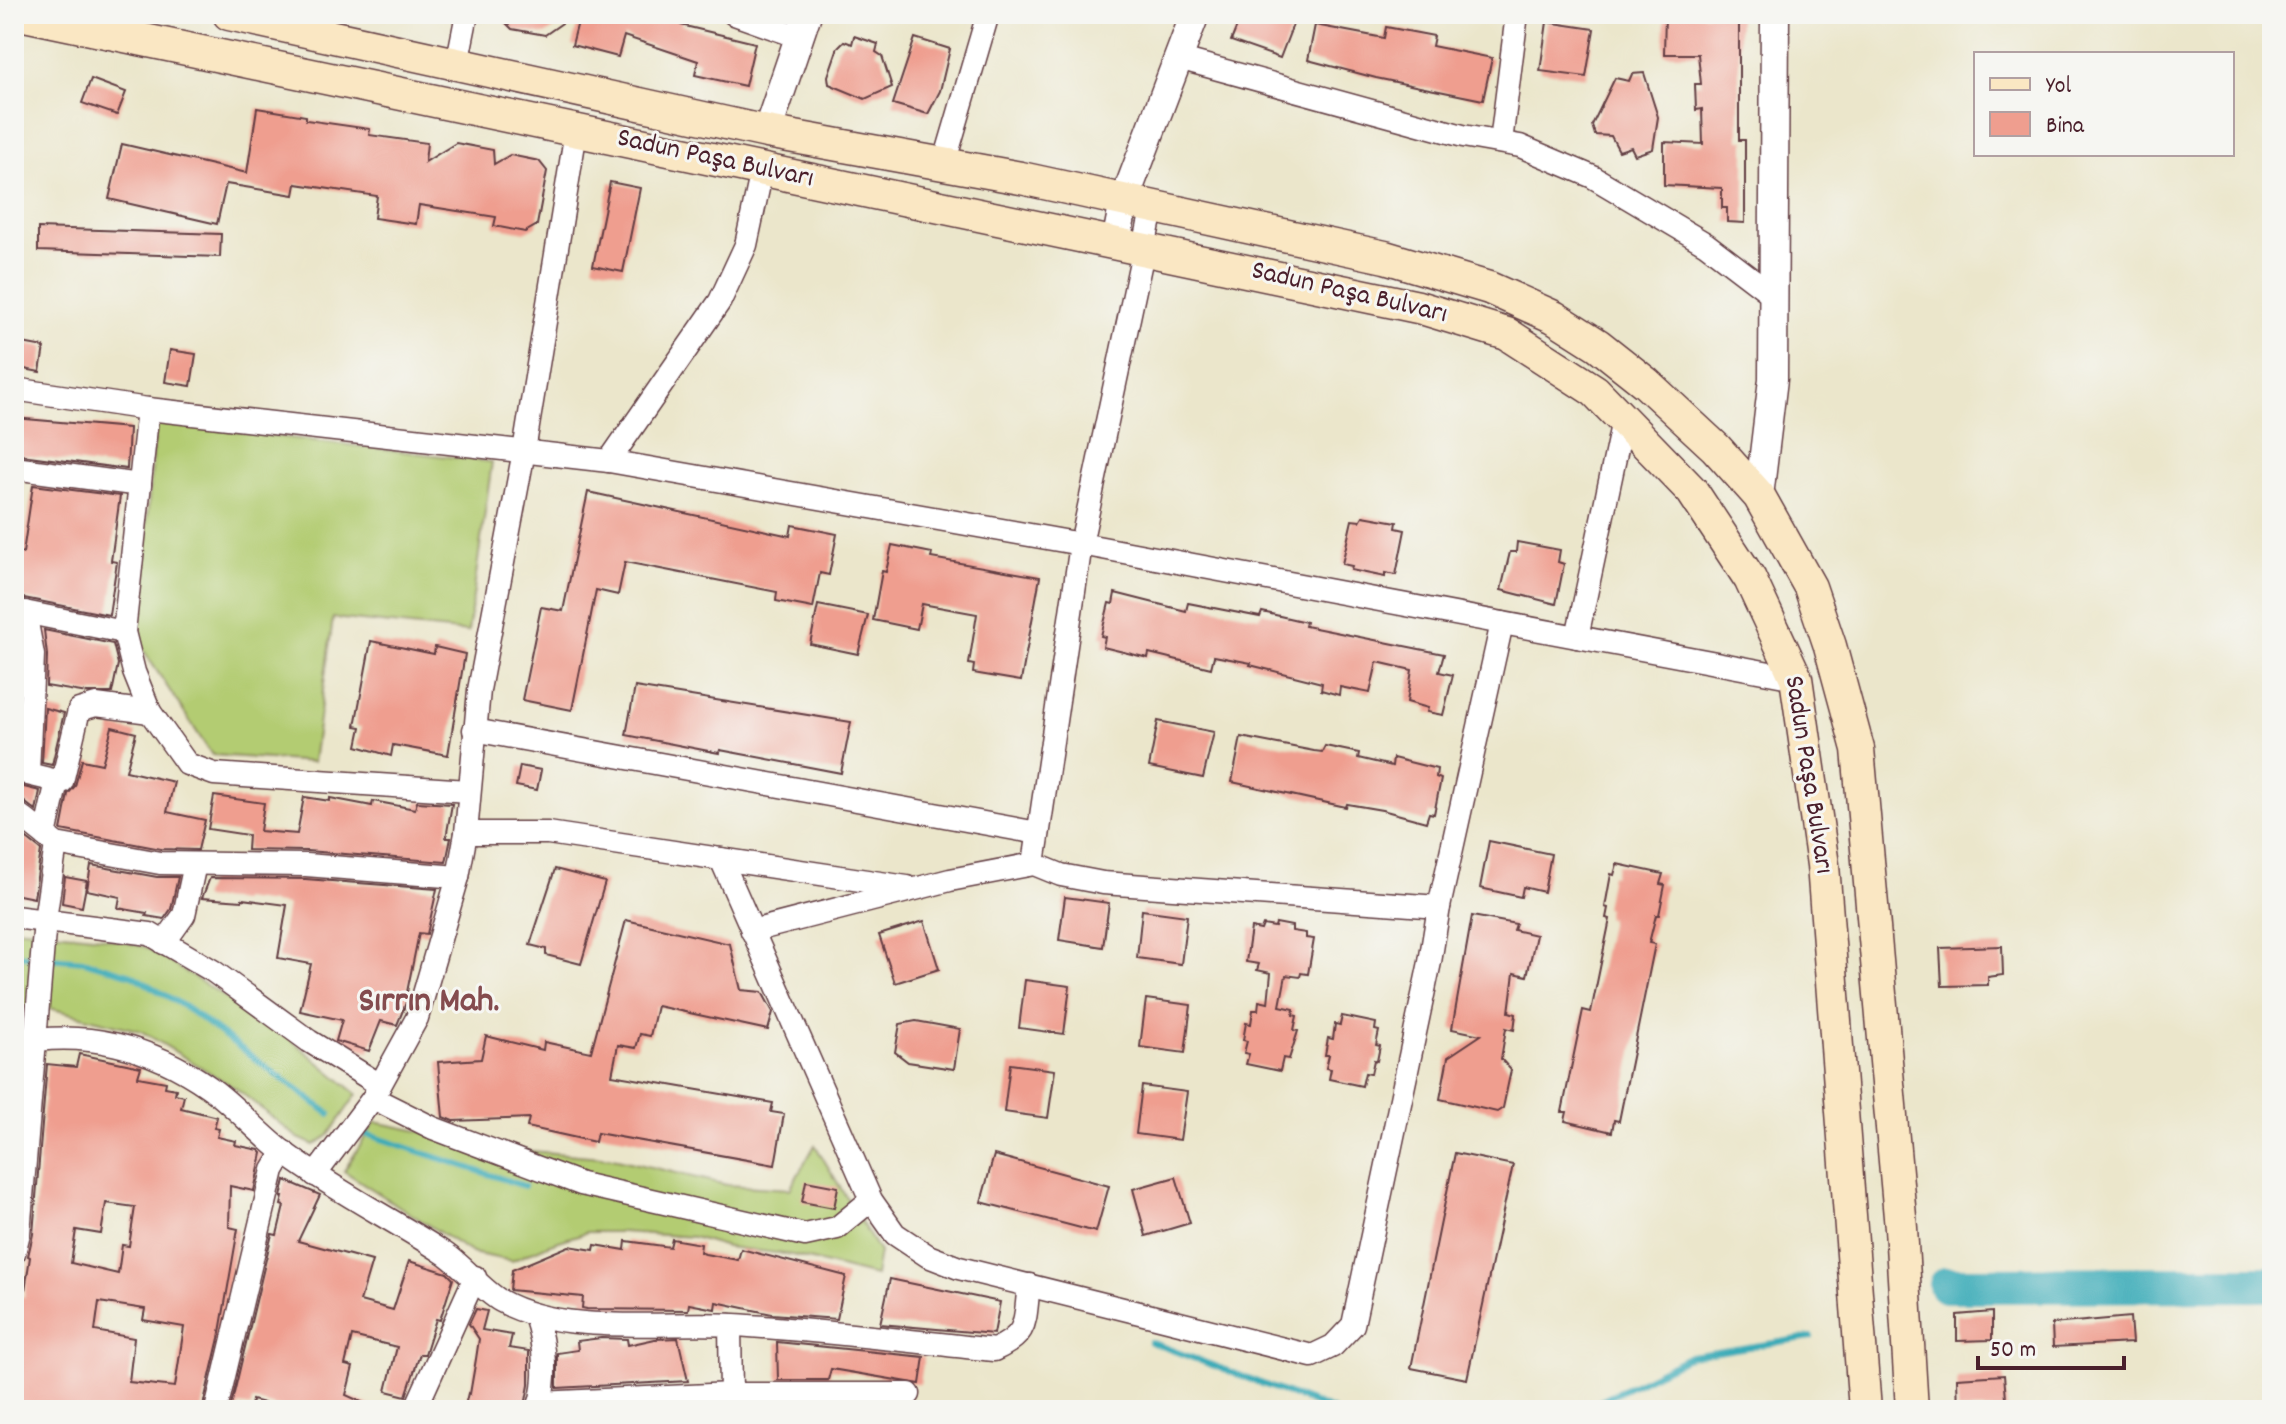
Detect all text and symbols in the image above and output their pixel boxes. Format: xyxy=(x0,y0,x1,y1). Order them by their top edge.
legend xyxy=(1974,52,2234,156)
text: Yol xyxy=(2046,70,2071,104)
text: Bina xyxy=(2046,110,2085,144)
street label: Sadun Paşa Bulvarı xyxy=(613,120,817,200)
street label: Sadun Paşa Bulvarı xyxy=(1247,252,1451,336)
street label: Sadun Paşa Bulvarı xyxy=(1772,673,1842,877)
district label: Sırrın Mah. xyxy=(358,977,500,1029)
scale bar xyxy=(1978,1320,2124,1370)
text: 50 m xyxy=(1990,1334,2036,1368)

